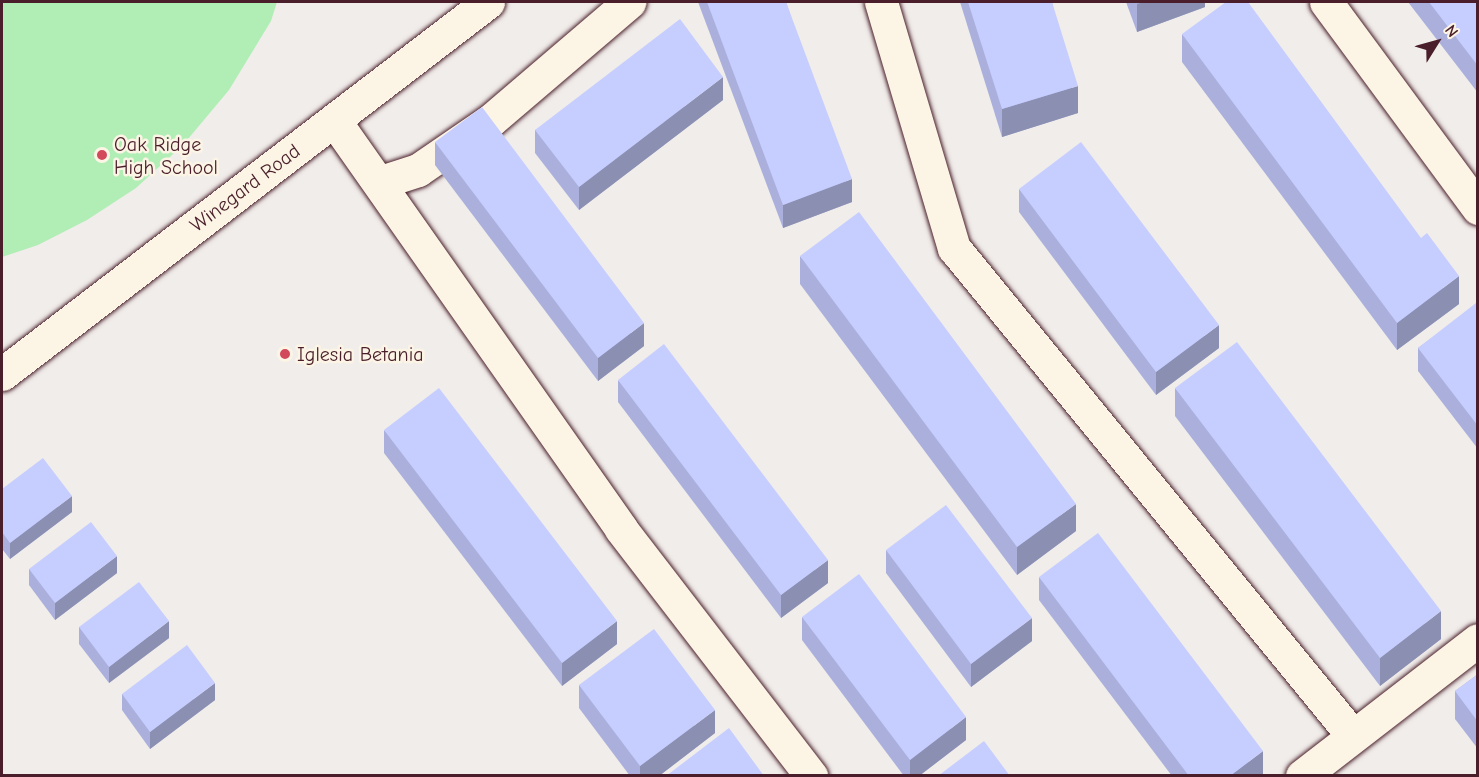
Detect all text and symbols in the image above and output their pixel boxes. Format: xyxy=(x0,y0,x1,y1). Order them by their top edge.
north arrow xyxy=(1407,12,1467,72)
text: N xyxy=(1441,22,1462,41)
place label: Oak Ridge High School xyxy=(114,132,218,179)
street label: Winegard Road xyxy=(185,139,305,237)
marker: Oak Ridge High School xyxy=(95,148,109,162)
place label: Iglesia Betania xyxy=(297,342,423,366)
marker: Iglesia Betania xyxy=(278,347,292,361)

